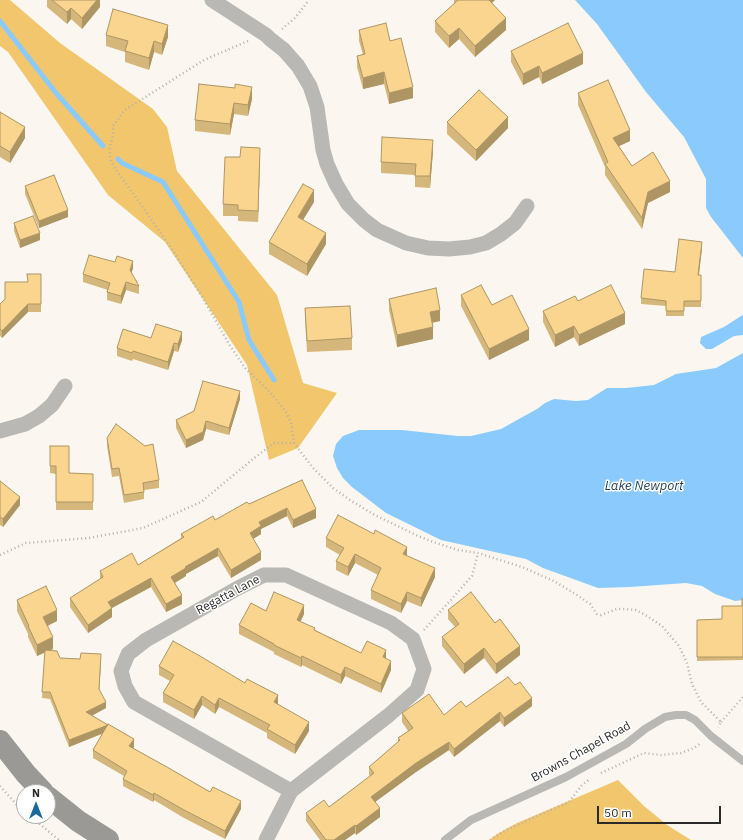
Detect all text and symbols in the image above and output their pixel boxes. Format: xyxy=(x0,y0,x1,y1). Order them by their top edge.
water label: Lake Newport xyxy=(605,478,683,494)
street label: Regatta Lane xyxy=(194,572,262,618)
street label: Browns Chapel Road xyxy=(529,719,633,785)
north arrow xyxy=(16,784,56,824)
text: N xyxy=(32,786,40,800)
scale bar xyxy=(599,798,723,824)
text: 50 m xyxy=(604,805,632,820)

